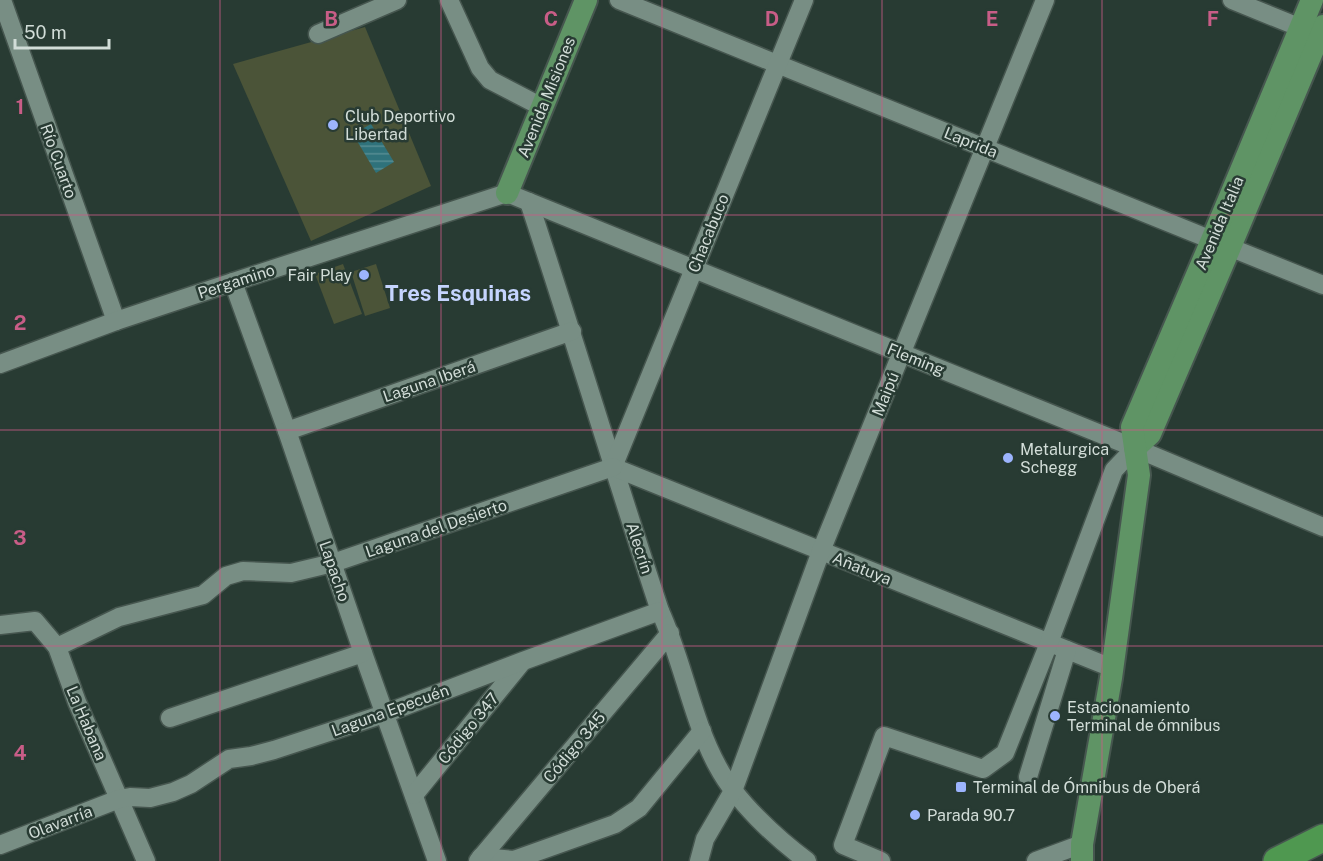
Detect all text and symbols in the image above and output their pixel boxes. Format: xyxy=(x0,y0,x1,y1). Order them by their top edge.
text: B xyxy=(324,7,338,31)
text: C xyxy=(544,7,558,31)
text: D xyxy=(765,7,779,31)
text: E xyxy=(986,7,998,31)
text: F xyxy=(1207,7,1219,31)
scale bar xyxy=(15,12,110,50)
text: 50 m xyxy=(24,22,67,43)
street label: Avenida Misiones xyxy=(514,34,579,160)
text: 1 xyxy=(16,95,24,119)
place label: Club Deportivo Libertad xyxy=(345,107,455,144)
marker: Club Deportivo Libertad xyxy=(326,118,340,132)
street label: Río Cuarto xyxy=(36,121,81,201)
street label: Laprida xyxy=(941,123,1000,162)
street label: Avenida Italia xyxy=(1191,174,1248,273)
street label: Chacabuco xyxy=(684,191,733,275)
street label: Pergamino xyxy=(195,260,277,303)
place label: Fair Play xyxy=(288,266,352,285)
marker: Fair Play xyxy=(357,268,371,282)
district label: Tres Esquinas xyxy=(385,280,531,306)
text: 2 xyxy=(14,311,26,335)
street label: Fleming xyxy=(884,339,947,380)
street label: Laguna Iberá xyxy=(380,357,478,406)
street label: Maipú xyxy=(868,369,903,419)
place label: Metalurgica Schegg xyxy=(1020,440,1109,477)
marker: Metalurgica Schegg xyxy=(1001,451,1015,465)
street label: Laguna del Desierto xyxy=(363,495,509,562)
street label: Alecrín xyxy=(622,520,657,576)
text: 3 xyxy=(13,526,27,550)
street label: Lapacho xyxy=(315,538,354,604)
street label: Añatuya xyxy=(830,548,894,589)
street label: Laguna Epecuén xyxy=(329,680,451,741)
street label: La Habana xyxy=(62,683,111,763)
street label: Código 347 xyxy=(434,689,503,768)
place label: Estacionamiento Terminal de ómnibus xyxy=(1067,698,1220,735)
street label: Código 345 xyxy=(539,708,609,787)
marker: Estacionamiento Terminal de ómnibus xyxy=(1048,709,1062,723)
text: 4 xyxy=(13,741,27,765)
place label: Terminal de Ómnibus de Oberá xyxy=(973,777,1200,797)
marker: Terminal de Ómnibus de Oberá xyxy=(954,780,968,794)
street label: Olavarría xyxy=(26,802,95,843)
place label: Parada 90.7 xyxy=(927,806,1015,825)
marker: Parada 90.7 xyxy=(908,808,922,822)

